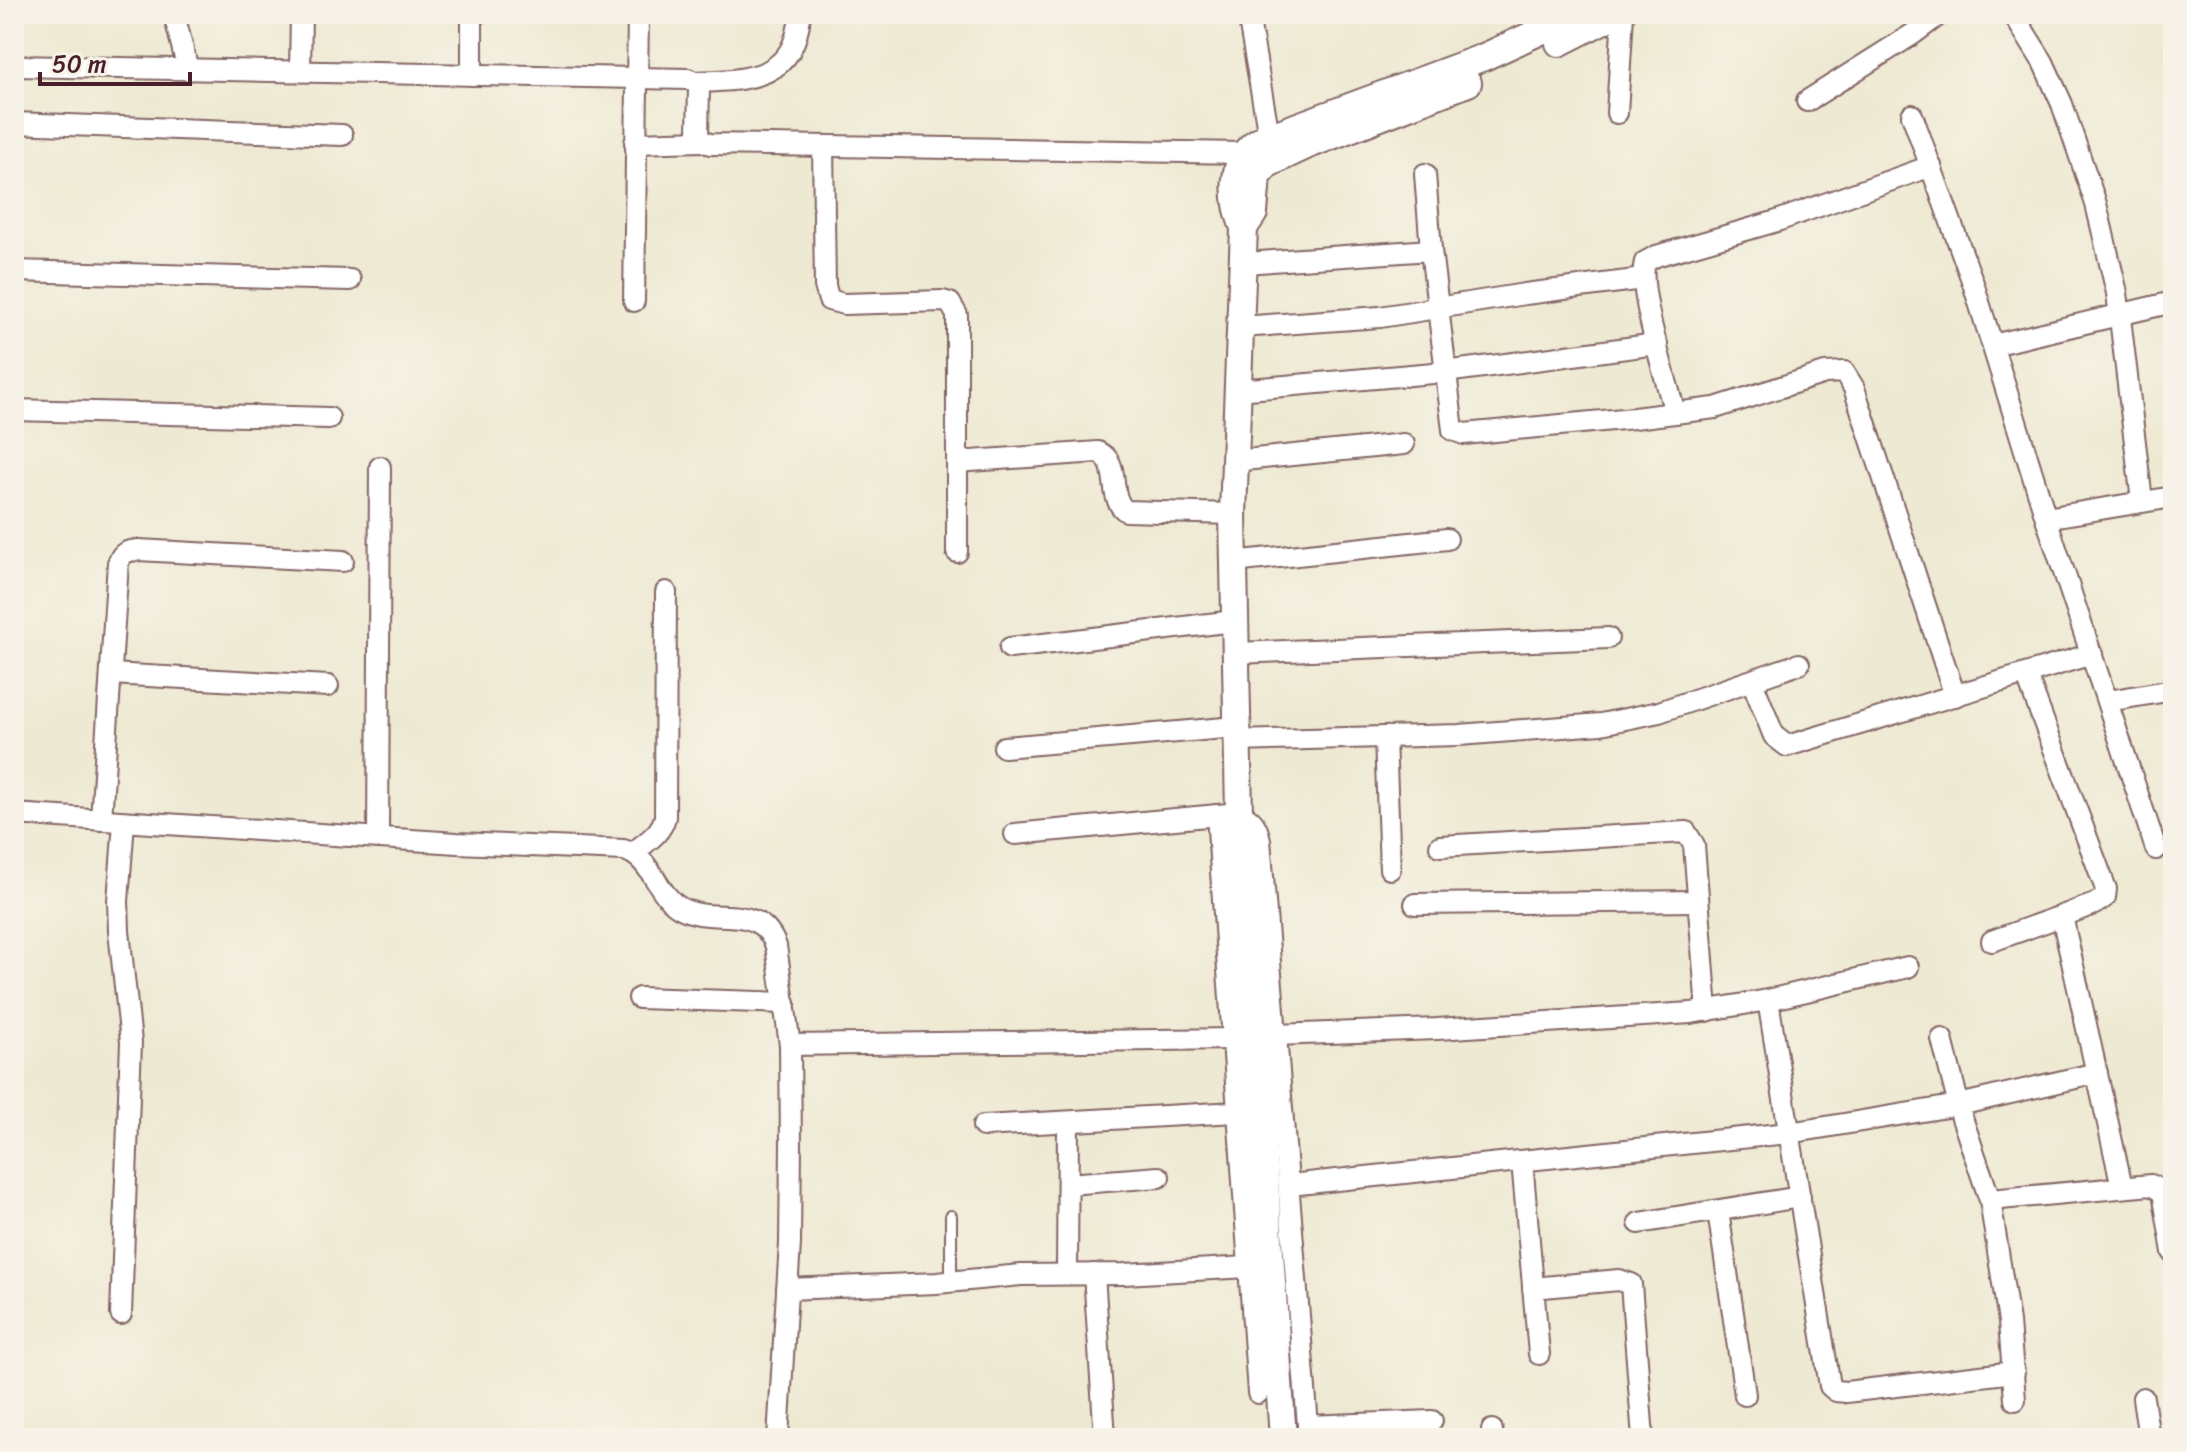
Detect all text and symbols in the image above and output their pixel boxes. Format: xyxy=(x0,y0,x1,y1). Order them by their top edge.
scale bar xyxy=(40,36,190,86)
text: 50 m xyxy=(52,43,107,85)

